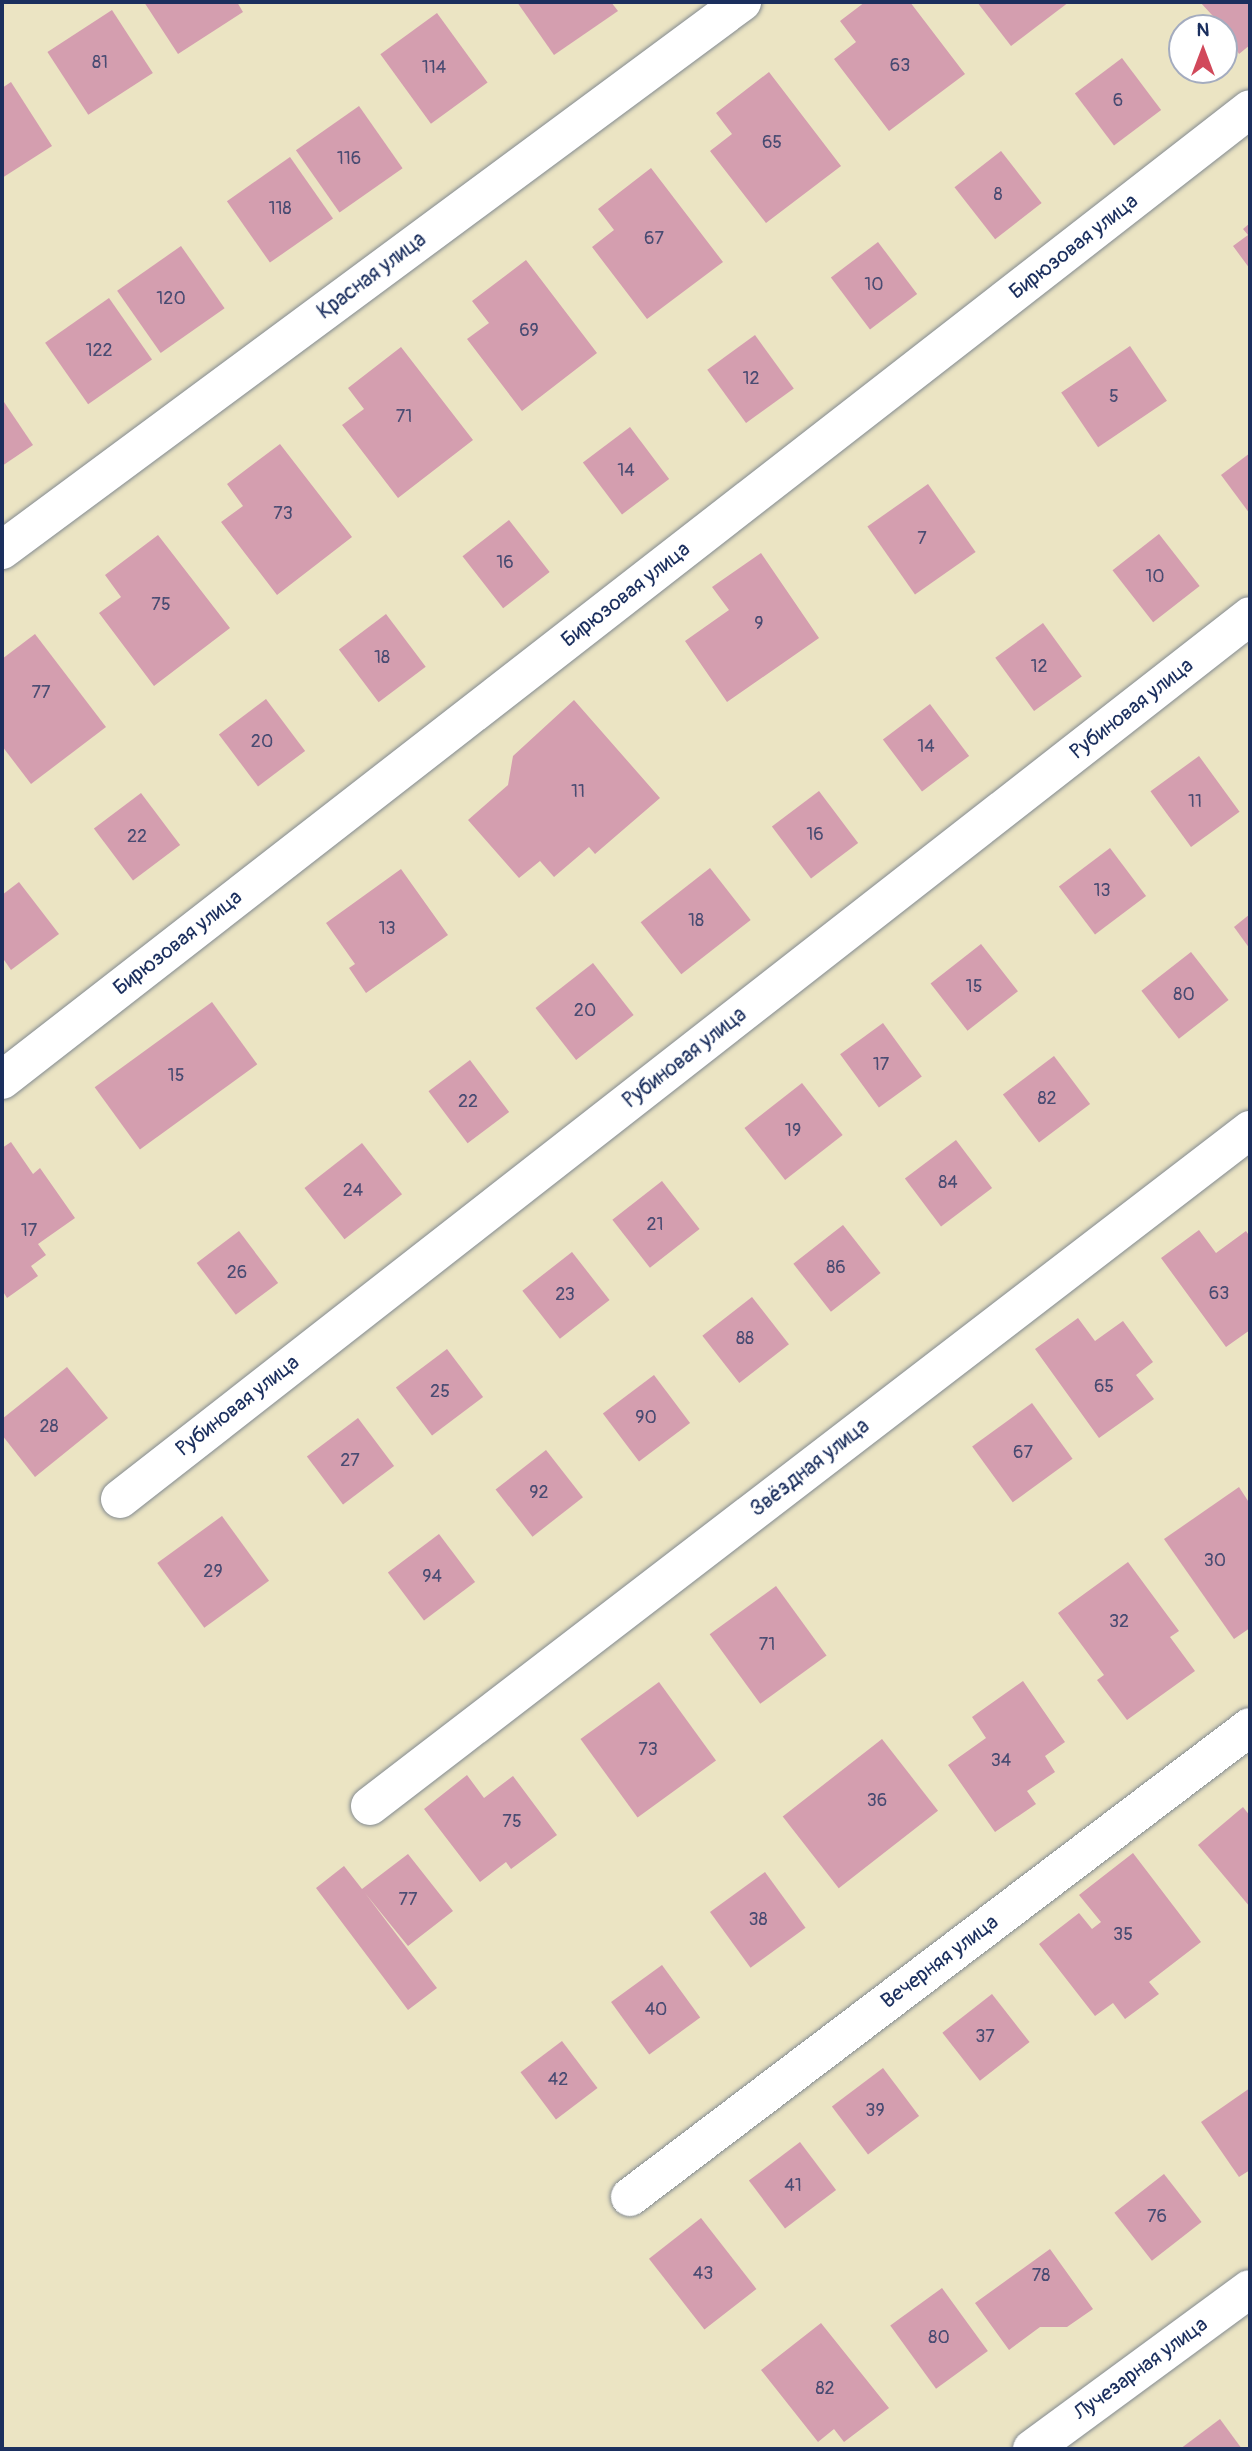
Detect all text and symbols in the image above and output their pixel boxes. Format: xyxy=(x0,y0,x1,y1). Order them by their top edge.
north arrow xyxy=(1168,14,1238,84)
text: N xyxy=(1197,18,1209,42)
house number: 81 xyxy=(92,52,108,74)
house number: 63 xyxy=(890,55,910,77)
house number: 114 xyxy=(422,57,446,79)
house number: 6 xyxy=(1113,90,1123,112)
house number: 65 xyxy=(762,132,782,154)
house number: 116 xyxy=(337,148,361,170)
house number: 8 xyxy=(993,184,1003,206)
street label: Бирюзовая улица xyxy=(1005,189,1143,305)
house number: 118 xyxy=(268,198,292,220)
street label: Красная улица xyxy=(313,227,431,325)
house number: 67 xyxy=(644,228,664,250)
house number: 10 xyxy=(864,274,884,296)
house number: 120 xyxy=(156,288,186,310)
house number: 69 xyxy=(519,320,539,342)
house number: 122 xyxy=(85,340,113,362)
house number: 12 xyxy=(742,368,760,390)
house number: 5 xyxy=(1109,386,1119,408)
house number: 71 xyxy=(396,406,412,428)
house number: 14 xyxy=(617,460,635,482)
house number: 73 xyxy=(273,503,293,525)
house number: 7 xyxy=(917,528,927,550)
street label: Бирюзовая улица xyxy=(557,537,695,653)
house number: 16 xyxy=(496,552,514,574)
house number: 10 xyxy=(1145,566,1165,588)
house number: 75 xyxy=(151,594,171,616)
house number: 9 xyxy=(754,613,764,635)
house number: 18 xyxy=(374,647,390,669)
street label: Рубиновая улица xyxy=(1065,653,1199,765)
house number: 12 xyxy=(1030,656,1048,678)
house number: 77 xyxy=(31,682,51,704)
house number: 20 xyxy=(251,731,273,753)
house number: 14 xyxy=(917,736,935,758)
house number: 11 xyxy=(571,781,585,803)
house number: 11 xyxy=(1188,791,1202,813)
house number: 16 xyxy=(806,824,824,846)
house number: 22 xyxy=(127,826,147,848)
house number: 13 xyxy=(1093,880,1111,902)
street label: Бирюзовая улица xyxy=(109,885,247,1001)
house number: 18 xyxy=(688,910,704,932)
house number: 13 xyxy=(378,918,396,940)
house number: 15 xyxy=(966,976,982,998)
house number: 80 xyxy=(1173,984,1195,1006)
house number: 20 xyxy=(574,1000,596,1022)
street label: Рубиновая улица xyxy=(618,1002,752,1114)
house number: 17 xyxy=(873,1054,889,1076)
house number: 15 xyxy=(168,1065,184,1087)
house number: 82 xyxy=(1037,1088,1057,1110)
house number: 22 xyxy=(458,1091,478,1113)
house number: 19 xyxy=(785,1120,801,1142)
house number: 84 xyxy=(938,1172,958,1194)
house number: 24 xyxy=(343,1180,363,1202)
house number: 21 xyxy=(646,1214,664,1236)
house number: 17 xyxy=(21,1220,37,1242)
house number: 86 xyxy=(826,1257,846,1279)
house number: 26 xyxy=(227,1262,247,1284)
house number: 63 xyxy=(1209,1283,1229,1305)
house number: 23 xyxy=(555,1284,575,1306)
house number: 88 xyxy=(736,1328,754,1350)
street label: Рубиновая улица xyxy=(171,1350,305,1462)
house number: 65 xyxy=(1094,1376,1114,1398)
house number: 25 xyxy=(430,1381,450,1403)
house number: 90 xyxy=(635,1407,657,1429)
street label: Звёздная улица xyxy=(746,1414,874,1522)
house number: 28 xyxy=(39,1416,59,1438)
house number: 67 xyxy=(1013,1442,1033,1464)
house number: 27 xyxy=(340,1450,360,1472)
house number: 92 xyxy=(529,1482,549,1504)
house number: 30 xyxy=(1204,1550,1226,1572)
house number: 29 xyxy=(203,1561,223,1583)
house number: 94 xyxy=(422,1566,442,1588)
house number: 32 xyxy=(1109,1611,1129,1633)
house number: 71 xyxy=(759,1634,775,1656)
house number: 73 xyxy=(638,1739,658,1761)
house number: 34 xyxy=(991,1750,1011,1772)
house number: 36 xyxy=(867,1790,887,1812)
house number: 75 xyxy=(502,1811,522,1833)
house number: 77 xyxy=(398,1889,418,1911)
house number: 38 xyxy=(748,1909,768,1931)
street label: Вечерняя улица xyxy=(876,1910,1004,2014)
house number: 35 xyxy=(1113,1924,1133,1946)
house number: 40 xyxy=(645,1999,667,2021)
house number: 37 xyxy=(975,2026,995,2048)
house number: 42 xyxy=(548,2069,568,2091)
house number: 39 xyxy=(865,2100,885,2122)
house number: 41 xyxy=(784,2175,802,2197)
house number: 76 xyxy=(1147,2206,1167,2228)
house number: 43 xyxy=(693,2263,713,2285)
house number: 78 xyxy=(1032,2265,1050,2287)
street label: Лучезарная улица xyxy=(1069,2312,1213,2426)
house number: 80 xyxy=(928,2327,950,2349)
house number: 82 xyxy=(815,2378,835,2400)

